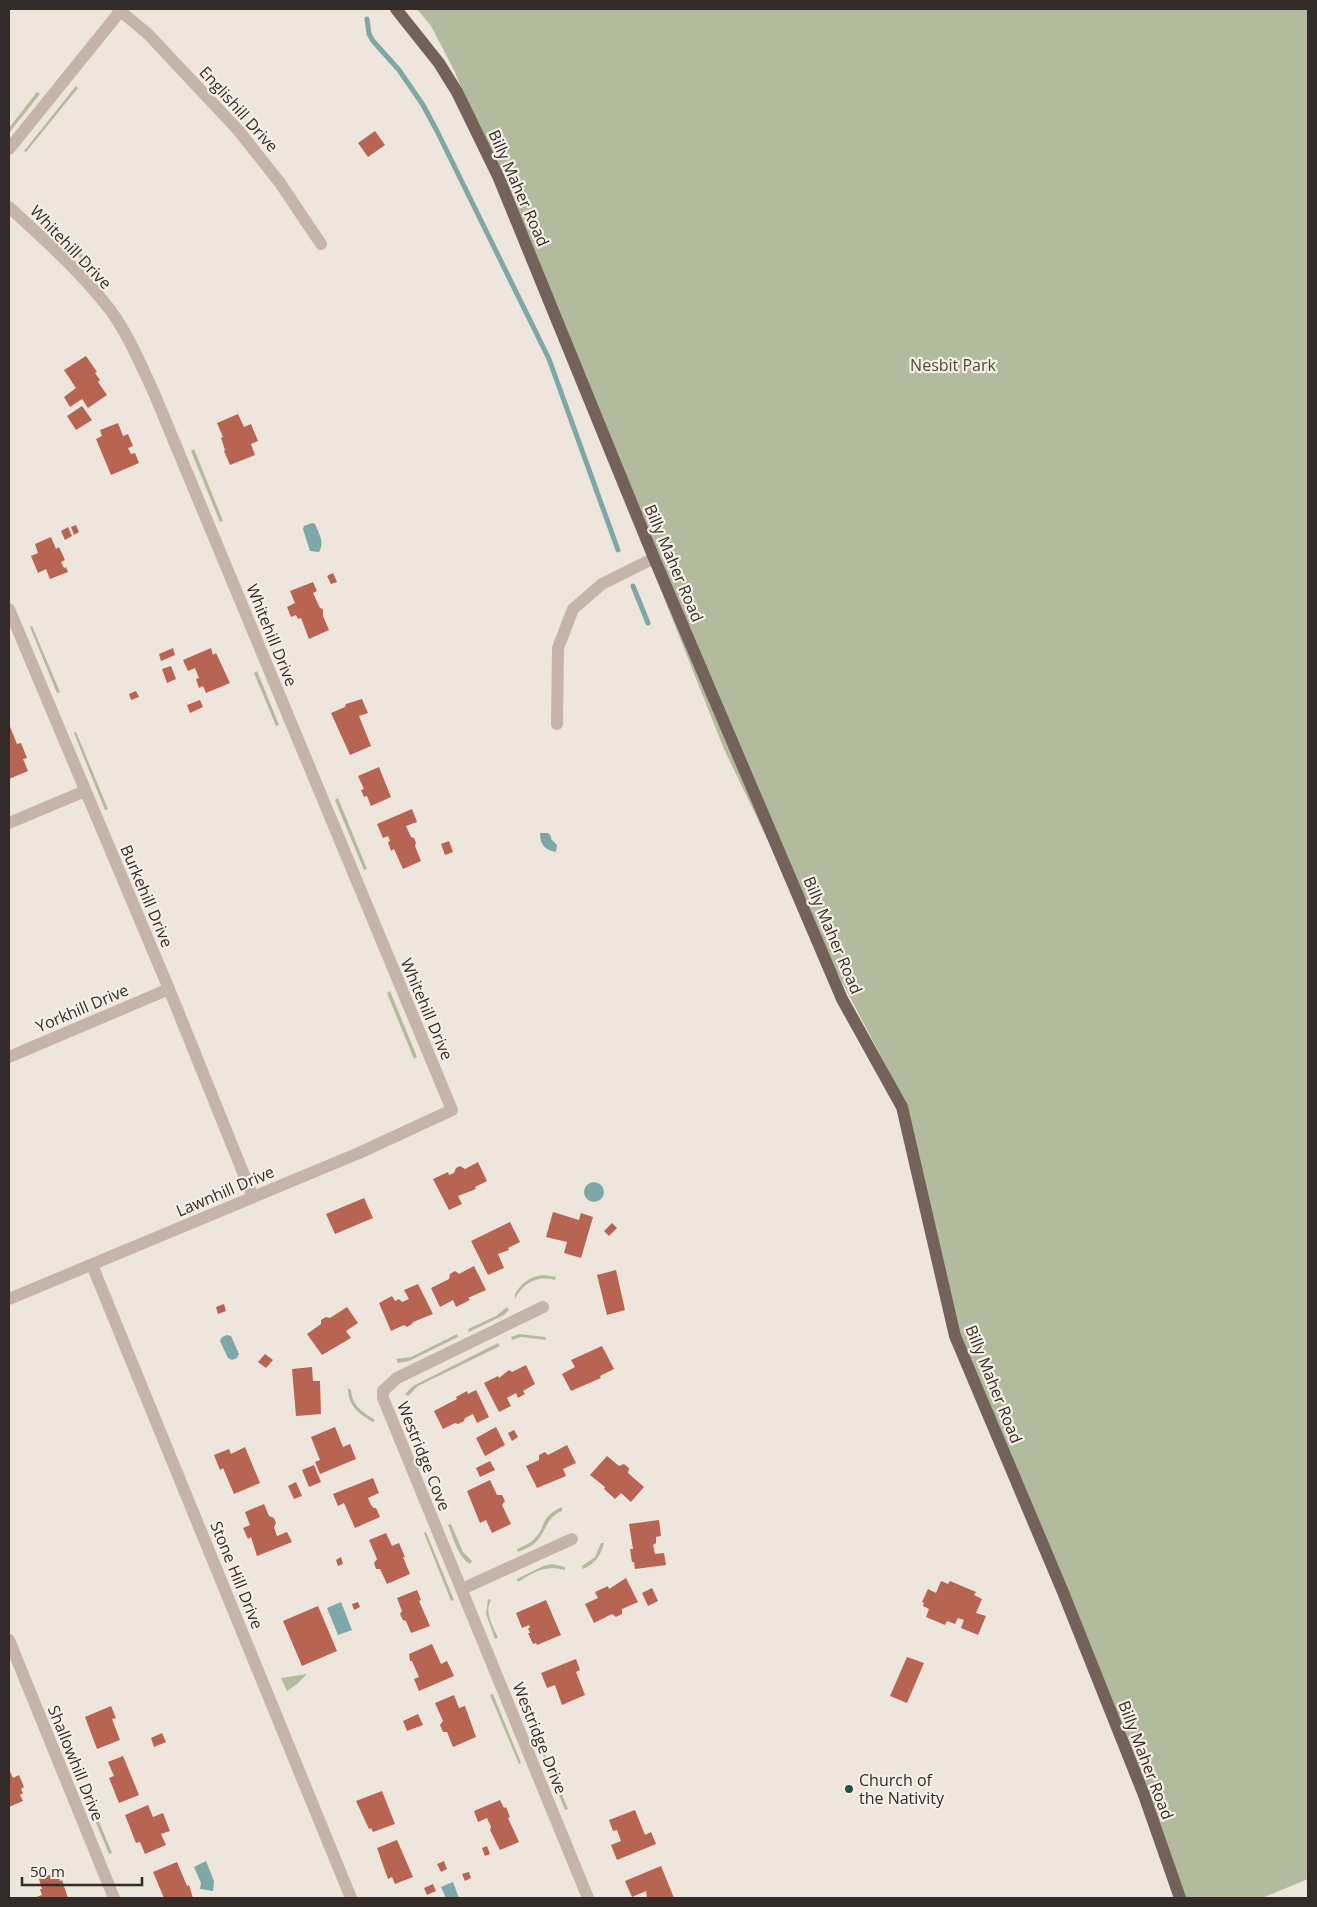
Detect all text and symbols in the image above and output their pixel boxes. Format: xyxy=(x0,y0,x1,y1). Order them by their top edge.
street label: Englishill Drive xyxy=(195,61,283,157)
street label: Billy Maher Road xyxy=(483,126,555,250)
street label: Whitehill Drive xyxy=(25,200,117,294)
park label: Nesbit Park xyxy=(910,354,996,376)
street label: Billy Maher Road xyxy=(639,501,709,625)
street label: Whitehill Drive xyxy=(241,581,303,689)
street label: Burkehill Drive xyxy=(116,841,178,951)
street label: Billy Maher Road xyxy=(798,873,868,997)
street label: Whitehill Drive xyxy=(396,955,458,1063)
street label: Yorkhill Drive xyxy=(32,979,132,1037)
street label: Lawnhill Drive xyxy=(173,1160,278,1222)
street label: Billy Maher Road xyxy=(960,1322,1028,1446)
street label: Westridge Cove xyxy=(392,1398,456,1514)
street label: Stone Hill Drive xyxy=(205,1518,269,1632)
street label: Westridge Drive xyxy=(508,1679,572,1797)
street label: Billy Maher Road xyxy=(1113,1697,1179,1823)
street label: Shallowhill Drive xyxy=(43,1702,109,1824)
place label: Church of the Nativity xyxy=(859,1769,945,1809)
marker: Church of the Nativity xyxy=(843,1783,855,1795)
scale bar xyxy=(22,1854,142,1886)
text: 50 m xyxy=(30,1861,65,1881)

